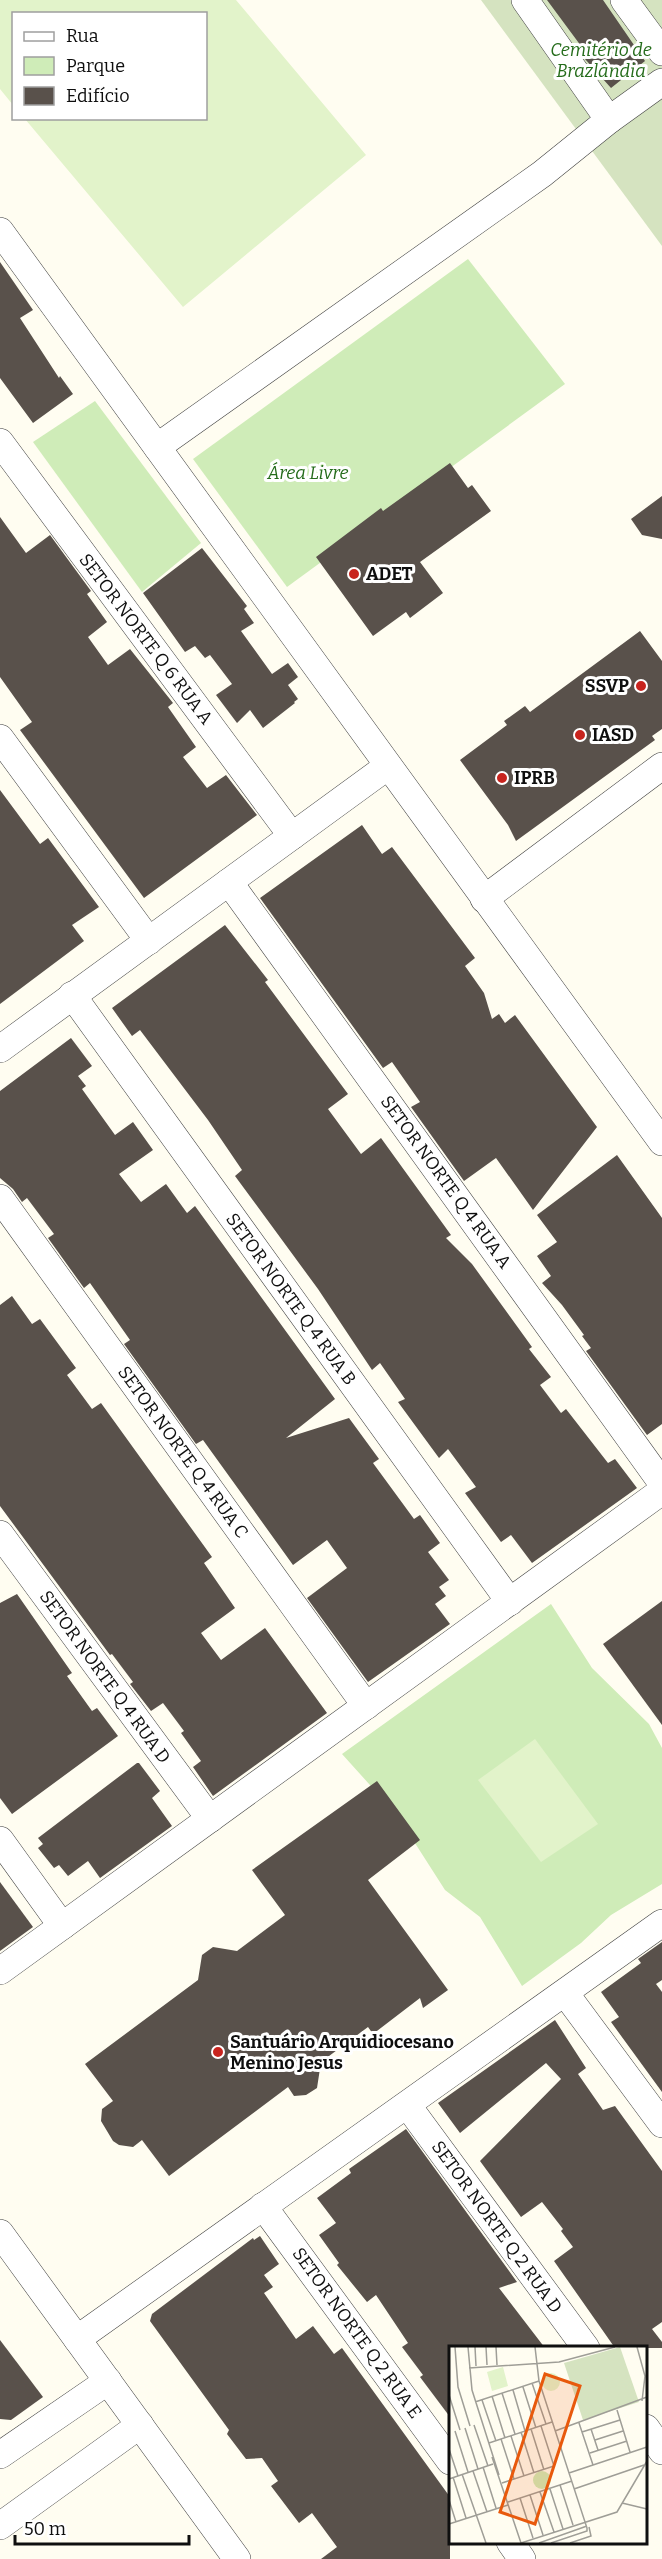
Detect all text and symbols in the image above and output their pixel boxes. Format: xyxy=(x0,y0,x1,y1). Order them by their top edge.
legend xyxy=(12,12,207,120)
text: Rua xyxy=(66,25,99,47)
park label: Cemitério de Brazlândia xyxy=(550,39,652,82)
text: Parque xyxy=(66,55,125,77)
text: Edifício xyxy=(66,85,130,107)
park label: Área Livre xyxy=(267,462,349,484)
street label: SETOR NORTE Q 6 RUA A xyxy=(75,549,218,729)
place label: ADET xyxy=(366,563,413,585)
marker: ADET xyxy=(347,567,361,581)
place label: SSVP xyxy=(585,675,629,697)
marker: SSVP xyxy=(634,679,648,693)
place label: IASD xyxy=(592,724,634,746)
marker: IASD xyxy=(573,728,587,742)
place label: IPRB xyxy=(514,767,555,789)
marker: IPRB xyxy=(495,771,509,785)
street label: SETOR NORTE Q 4 RUA A xyxy=(376,1091,516,1273)
street label: SETOR NORTE Q 4 RUA B xyxy=(221,1209,361,1389)
street label: SETOR NORTE Q 4 RUA C xyxy=(113,1362,253,1542)
street label: SETOR NORTE Q 4 RUA D xyxy=(35,1586,175,1768)
place label: Santuário Arquidiocesano Menino Jesus xyxy=(230,2031,454,2074)
marker: Santuário Arquidiocesano Menino Jesus xyxy=(211,2045,225,2059)
street label: SETOR NORTE Q 2 RUA D xyxy=(427,2137,567,2317)
street label: SETOR NORTE Q 2 RUA E xyxy=(288,2243,426,2423)
inset map xyxy=(449,2346,647,2544)
scale bar xyxy=(15,2508,189,2546)
text: 50 m xyxy=(24,2518,66,2540)

